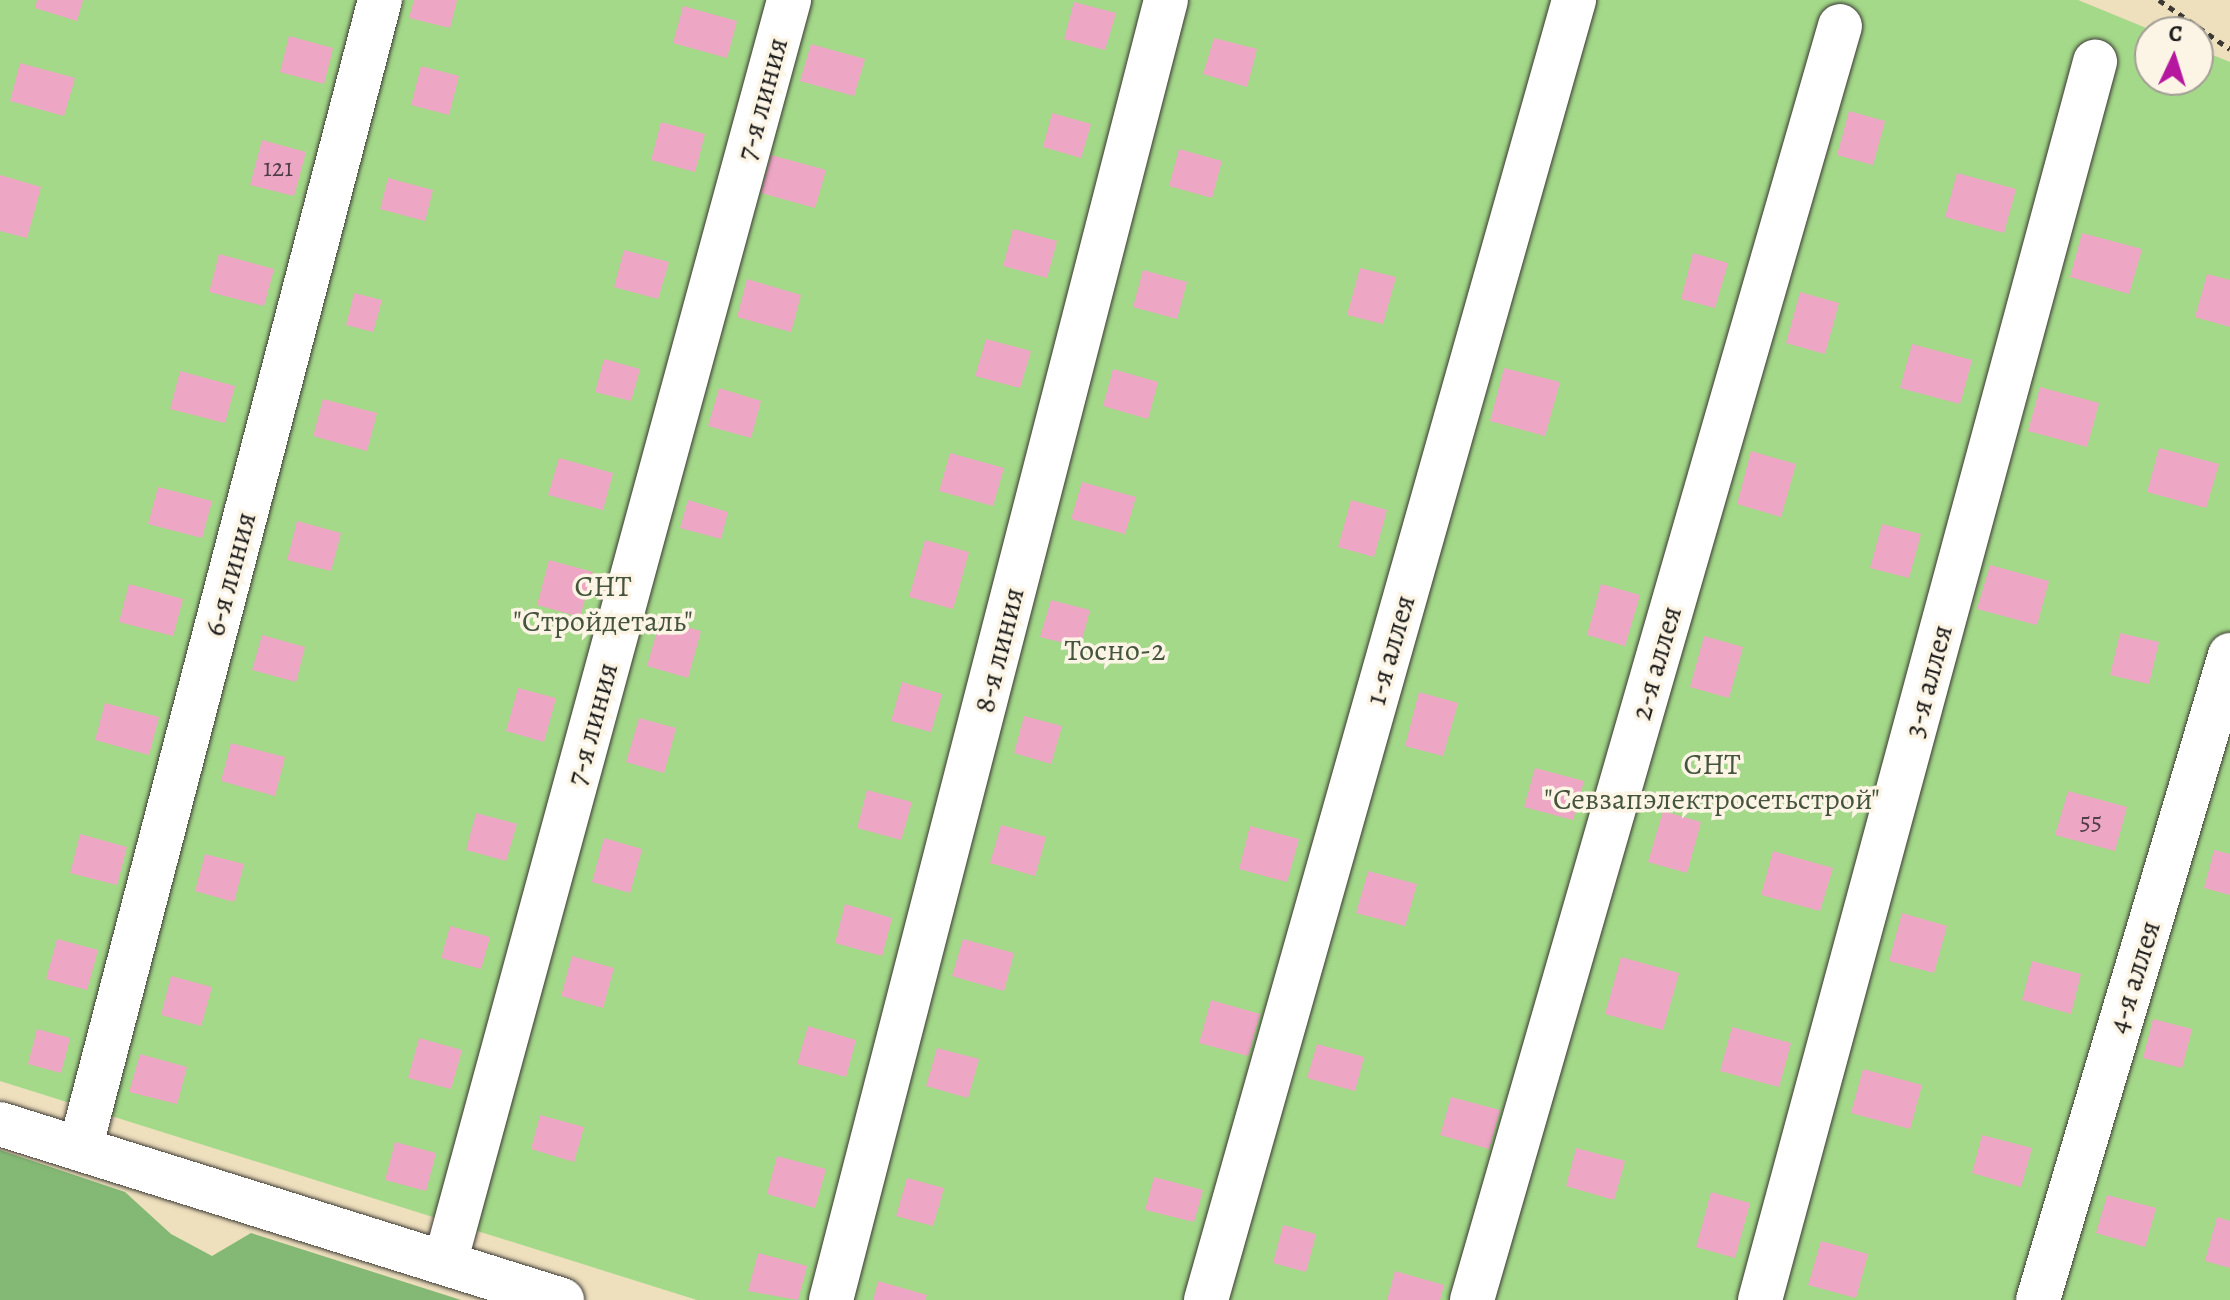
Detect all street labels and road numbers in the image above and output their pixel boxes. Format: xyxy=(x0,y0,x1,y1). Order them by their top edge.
street label: 7-я линия xyxy=(728,34,796,164)
street label: 6-я линия xyxy=(196,508,264,640)
street label: 8-я линия xyxy=(966,584,1032,716)
street label: 1-я аллея xyxy=(1357,591,1423,709)
street label: 2-я аллея xyxy=(1623,602,1689,724)
street label: 3-я аллея xyxy=(1896,621,1960,741)
street label: 7-я линия xyxy=(558,659,626,789)
street label: 4-я аллея xyxy=(2100,916,2168,1038)

